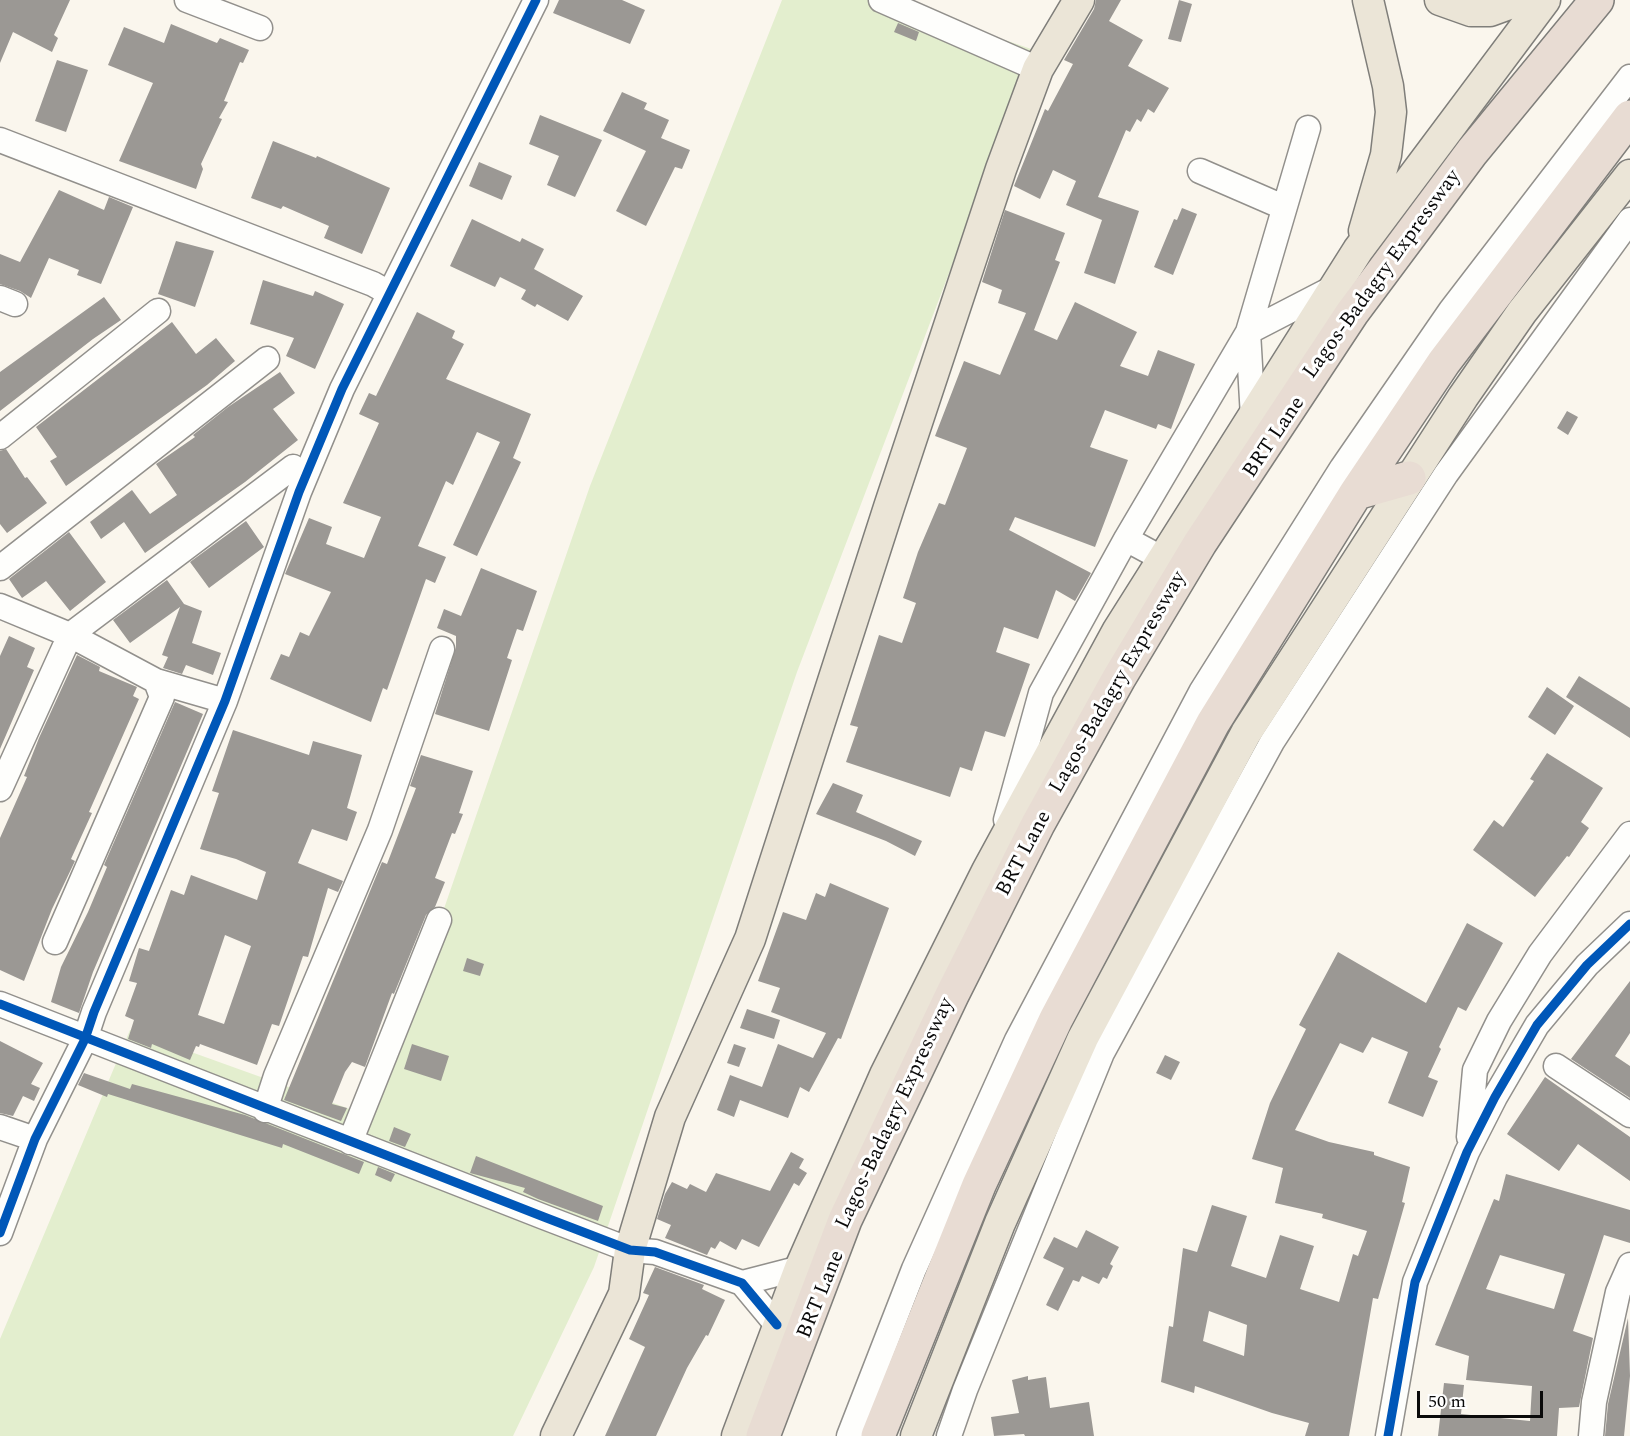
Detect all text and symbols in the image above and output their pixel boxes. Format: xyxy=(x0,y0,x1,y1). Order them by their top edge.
street label: Lagos-Badagry Expressway xyxy=(1299,165,1467,385)
street label: BRT Lane xyxy=(1239,392,1311,484)
street label: Lagos-Badagry Expressway xyxy=(1045,567,1193,799)
street label: BRT Lane xyxy=(992,807,1058,901)
street label: Lagos-Badagry Expressway xyxy=(831,994,961,1234)
street label: BRT Lane xyxy=(793,1247,851,1343)
scale bar xyxy=(1420,1379,1546,1417)
text: 50 m xyxy=(1428,1388,1466,1415)

